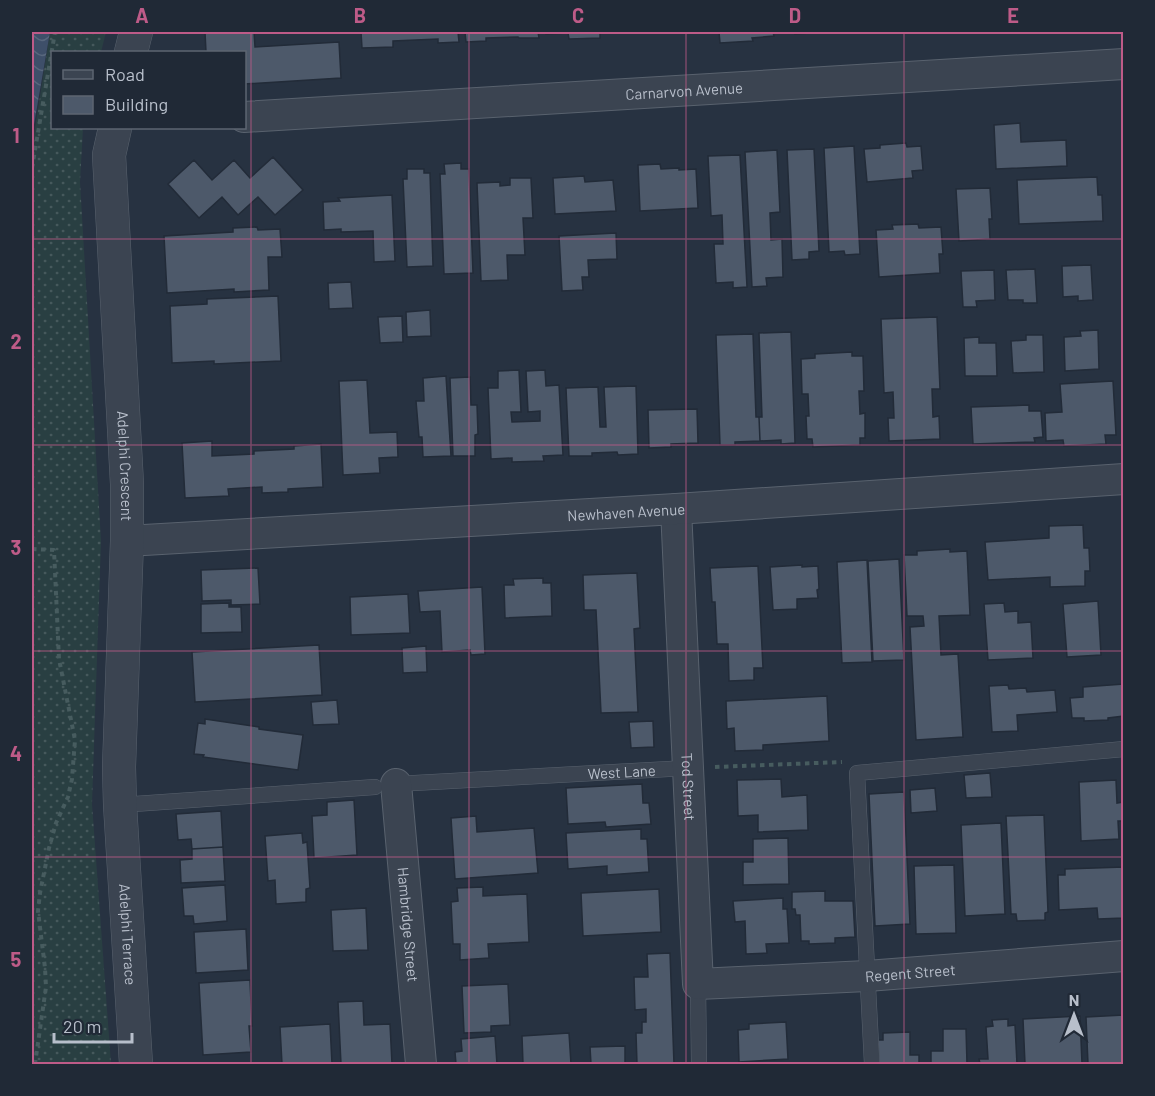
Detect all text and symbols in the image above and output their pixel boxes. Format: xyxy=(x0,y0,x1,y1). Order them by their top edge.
text: A xyxy=(135,3,149,27)
text: B xyxy=(354,3,366,27)
text: C xyxy=(572,3,584,27)
text: D xyxy=(789,3,801,27)
text: E xyxy=(1007,3,1019,27)
legend xyxy=(51,51,246,129)
text: Road xyxy=(105,63,145,85)
street label: Carnarvon Avenue xyxy=(625,78,743,103)
text: Building xyxy=(105,93,168,115)
text: 1 xyxy=(12,123,20,147)
text: 2 xyxy=(10,329,22,353)
street label: Adelphi Crescent xyxy=(114,410,136,521)
street label: Newhaven Avenue xyxy=(567,499,686,524)
text: 3 xyxy=(11,535,21,559)
text: 4 xyxy=(10,741,22,765)
street label: Tod Street xyxy=(678,752,699,821)
street label: West Lane xyxy=(587,761,656,782)
street label: Hambridge Street xyxy=(394,866,423,983)
street label: Adelphi Terrace xyxy=(116,883,140,986)
text: 5 xyxy=(11,947,22,971)
street label: Regent Street xyxy=(864,960,956,985)
north arrow xyxy=(1044,985,1104,1045)
text: N xyxy=(1069,990,1079,1009)
scale bar xyxy=(54,1006,132,1044)
text: 20 m xyxy=(63,1015,101,1037)

